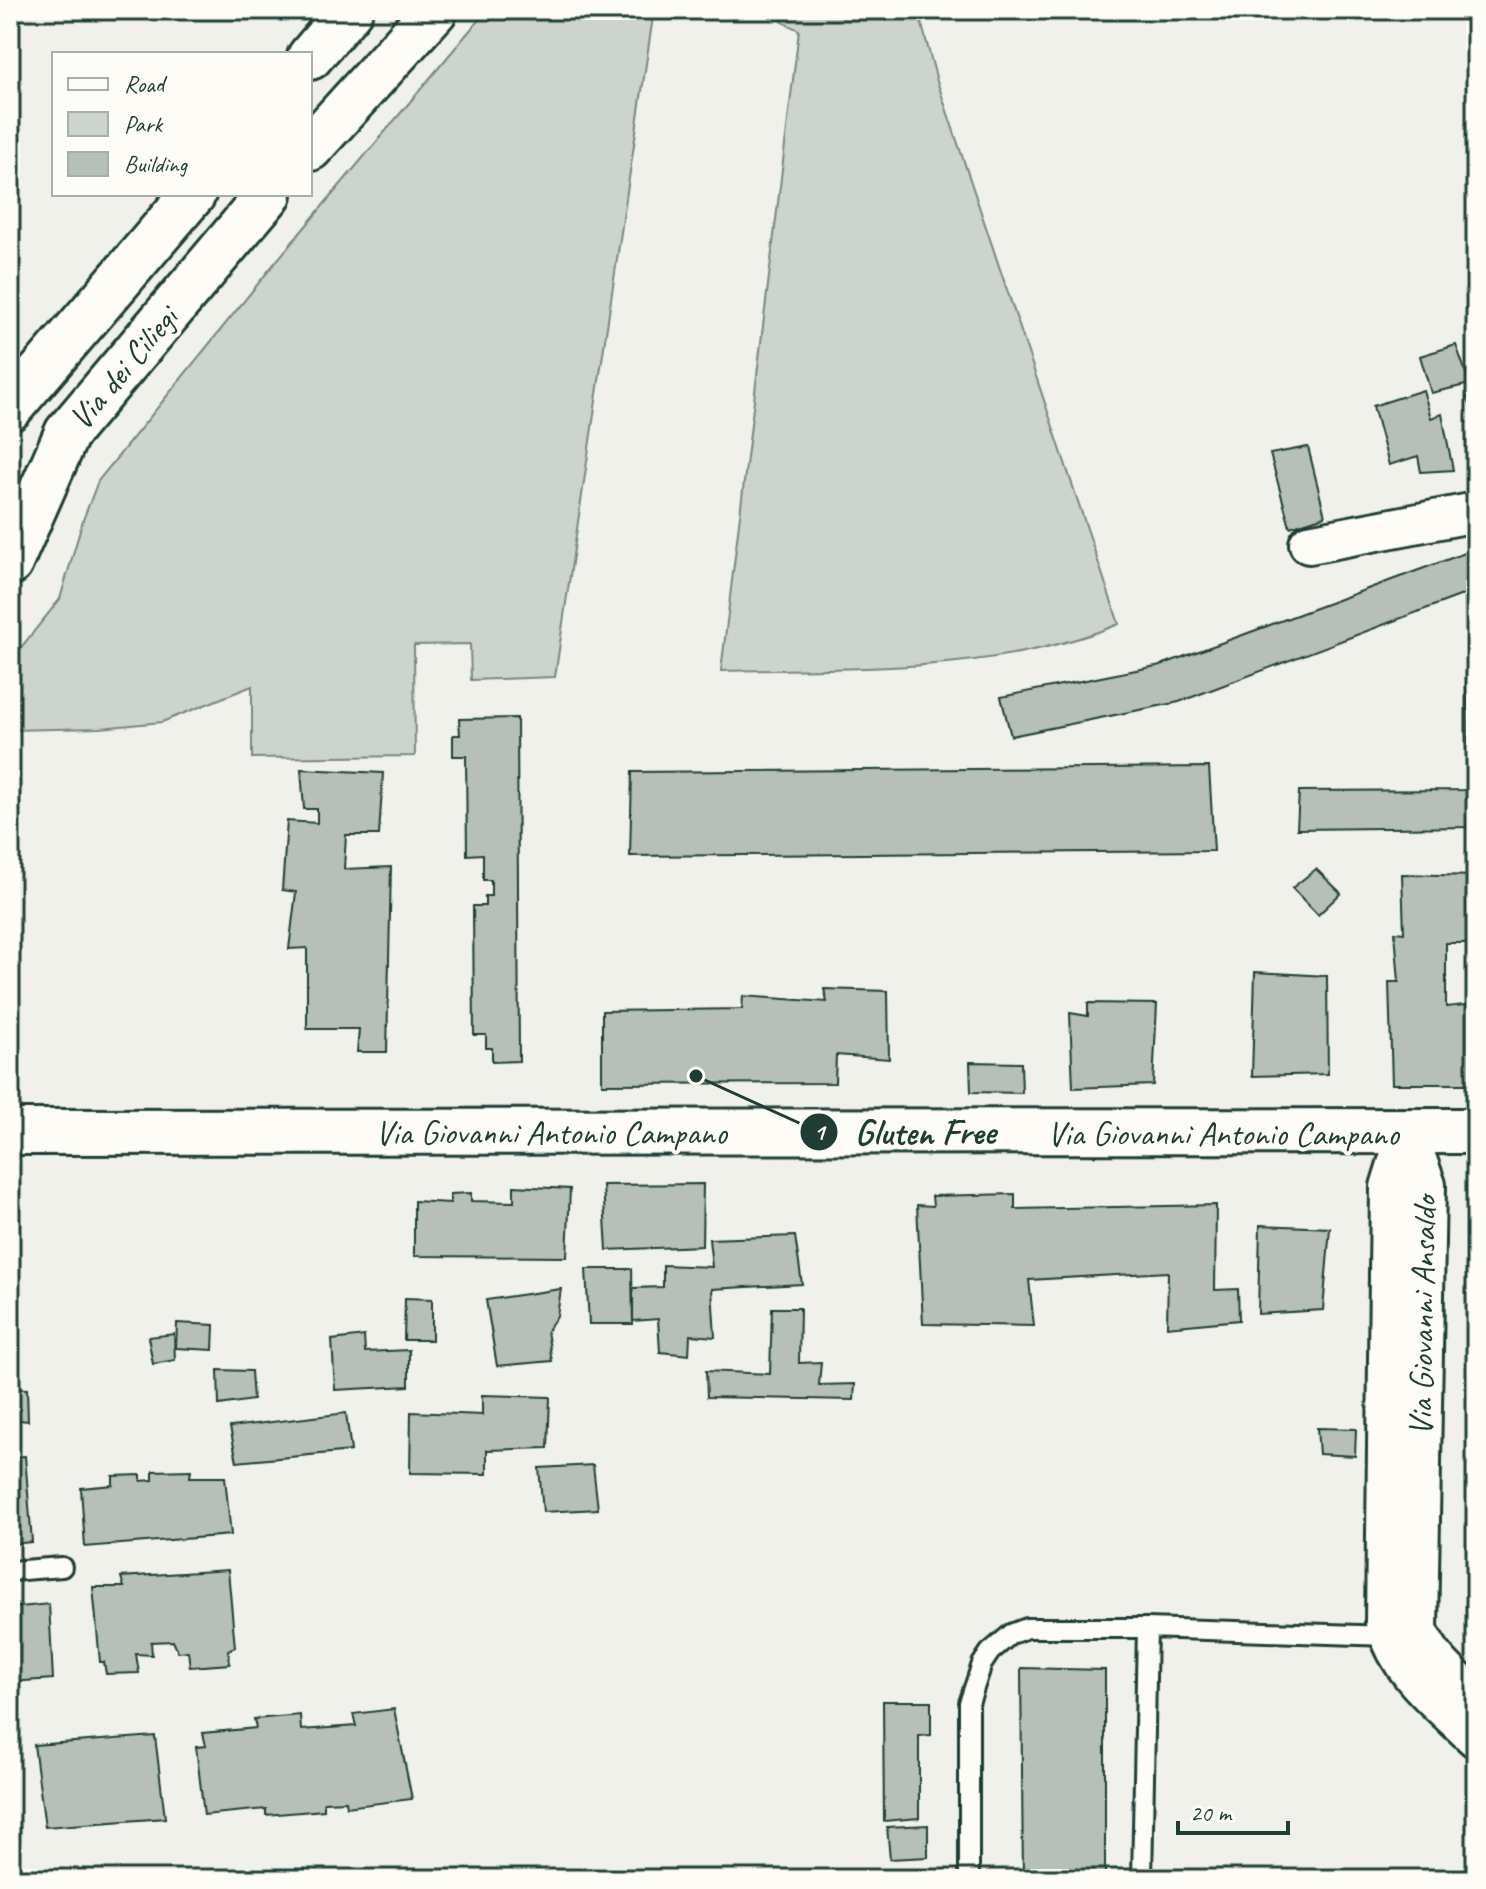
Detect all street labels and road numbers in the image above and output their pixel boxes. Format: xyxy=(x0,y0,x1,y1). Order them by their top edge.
street label: Via dei Ciliegi xyxy=(59,295,189,438)
street label: Via Giovanni Antonio Campano xyxy=(375,1111,729,1154)
street label: Via Giovanni Antonio Campano xyxy=(1047,1112,1401,1155)
street label: Via Giovanni Ansaldo xyxy=(1398,1192,1446,1436)

